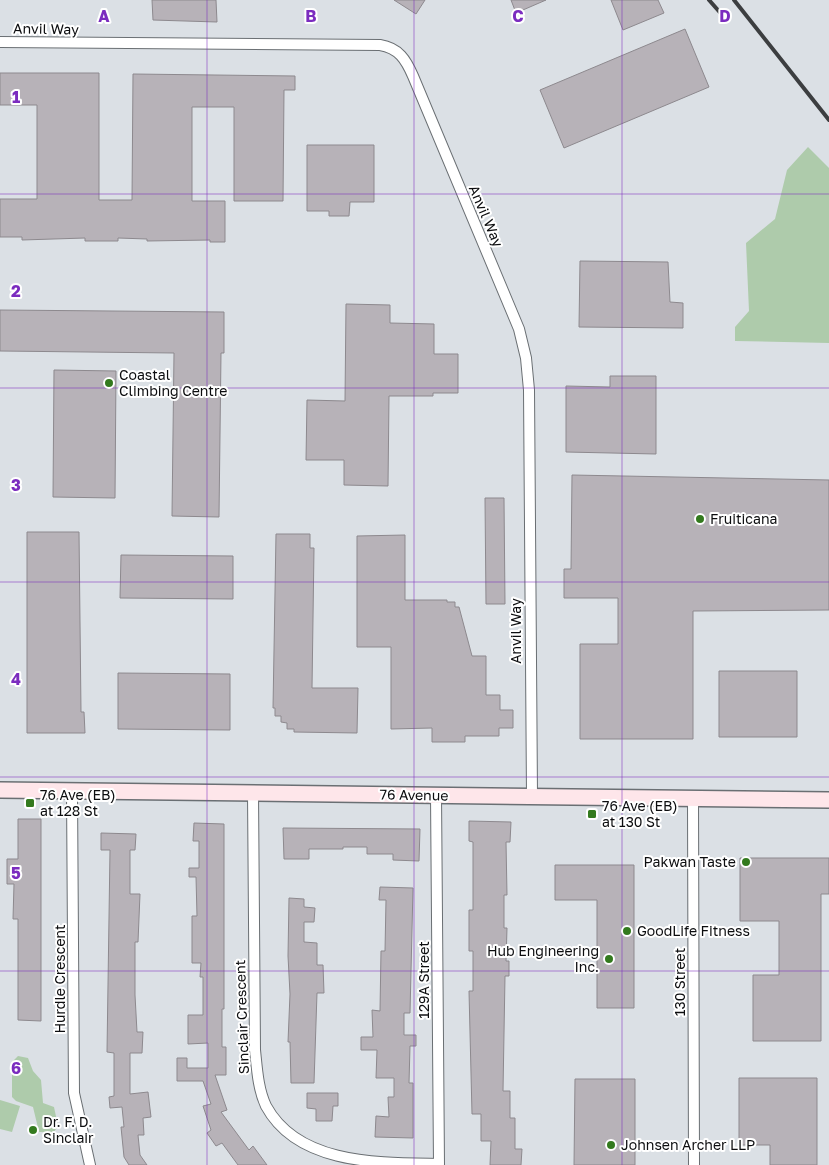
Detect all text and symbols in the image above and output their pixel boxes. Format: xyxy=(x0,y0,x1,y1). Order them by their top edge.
text: A xyxy=(98,6,110,26)
text: B xyxy=(305,6,317,26)
text: C xyxy=(512,6,524,26)
text: D xyxy=(719,6,731,26)
street label: Anvil Way xyxy=(13,19,79,38)
text: 1 xyxy=(12,87,20,107)
street label: Anvil Way xyxy=(466,182,507,249)
text: 2 xyxy=(11,281,21,301)
place label: Coastal Climbing Centre xyxy=(119,366,227,399)
marker: Coastal Climbing Centre xyxy=(103,377,115,389)
text: 3 xyxy=(11,475,21,495)
place label: Fruiticana xyxy=(710,510,777,527)
marker: Fruiticana xyxy=(694,513,706,525)
street label: Anvil Way xyxy=(507,598,524,664)
text: 4 xyxy=(11,669,21,689)
street label: 76 Avenue xyxy=(379,785,449,804)
place label: 76 Ave (EB) at 128 St xyxy=(40,786,116,819)
marker: 76 Ave (EB) at 128 St xyxy=(24,797,36,809)
place label: 76 Ave (EB) at 130 St xyxy=(602,797,678,830)
marker: 76 Ave (EB) at 130 St xyxy=(586,808,598,820)
place label: Pakwan Taste xyxy=(643,853,736,870)
marker: Pakwan Taste xyxy=(740,856,752,868)
text: 5 xyxy=(11,863,21,883)
place label: GoodLife Fitness xyxy=(637,922,750,939)
street label: Hurdle Crescent xyxy=(51,924,68,1034)
marker: GoodLife Fitness xyxy=(621,925,633,937)
street label: 129A Street xyxy=(415,941,432,1019)
place label: Hub Engineering Inc. xyxy=(487,942,599,975)
street label: 130 Street xyxy=(671,948,688,1016)
marker: Hub Engineering Inc. xyxy=(603,953,615,965)
street label: Sinclair Crescent xyxy=(231,960,252,1074)
text: 6 xyxy=(11,1058,21,1078)
place label: Dr. F. D. Sinclair xyxy=(43,1113,94,1146)
marker: Dr. F. D. Sinclair xyxy=(27,1124,39,1136)
place label: Johnsen Archer LLP xyxy=(621,1136,755,1153)
marker: Johnsen Archer LLP xyxy=(605,1139,617,1151)

